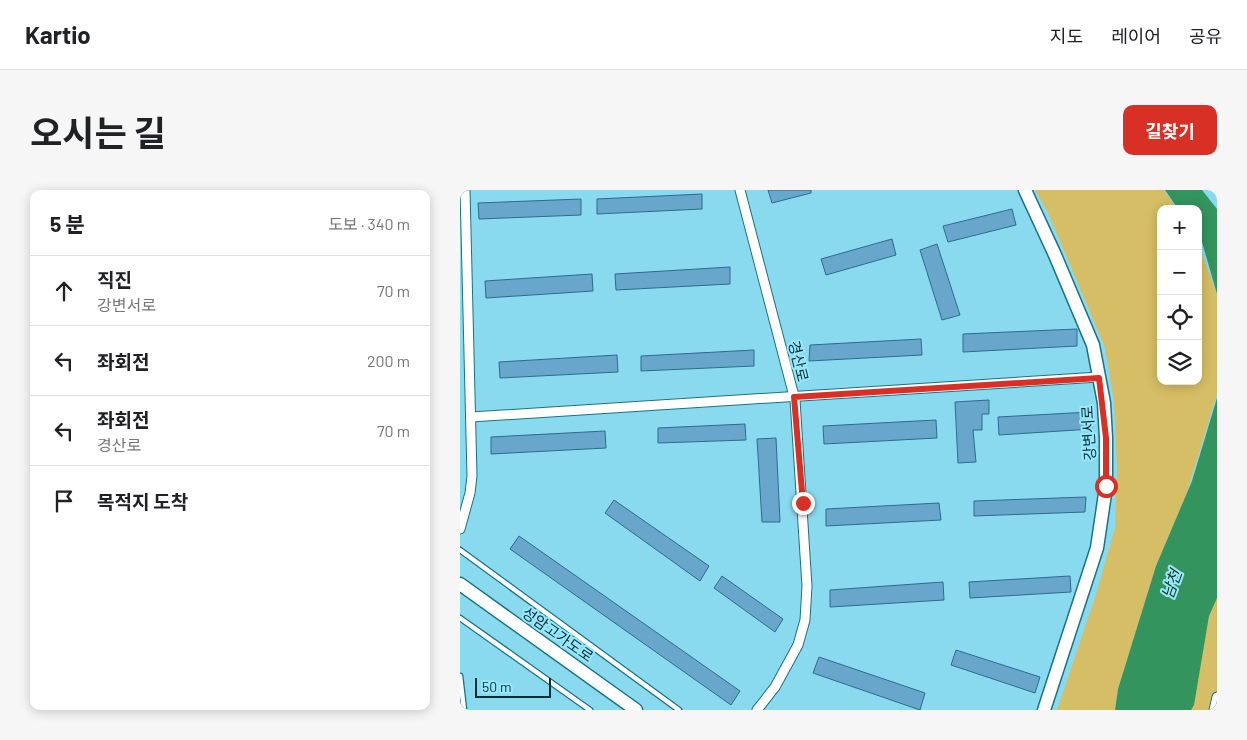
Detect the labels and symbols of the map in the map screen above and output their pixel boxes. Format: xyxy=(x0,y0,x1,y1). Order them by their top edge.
street label: 경산로 xyxy=(785,339,813,383)
street label: 강변서로 xyxy=(1078,405,1098,461)
route start xyxy=(1095,475,1118,498)
route end xyxy=(792,492,815,515)
water label: 남천 xyxy=(1157,565,1186,601)
street label: 성암고가도로 xyxy=(519,603,597,665)
scale bar xyxy=(475,675,551,698)

